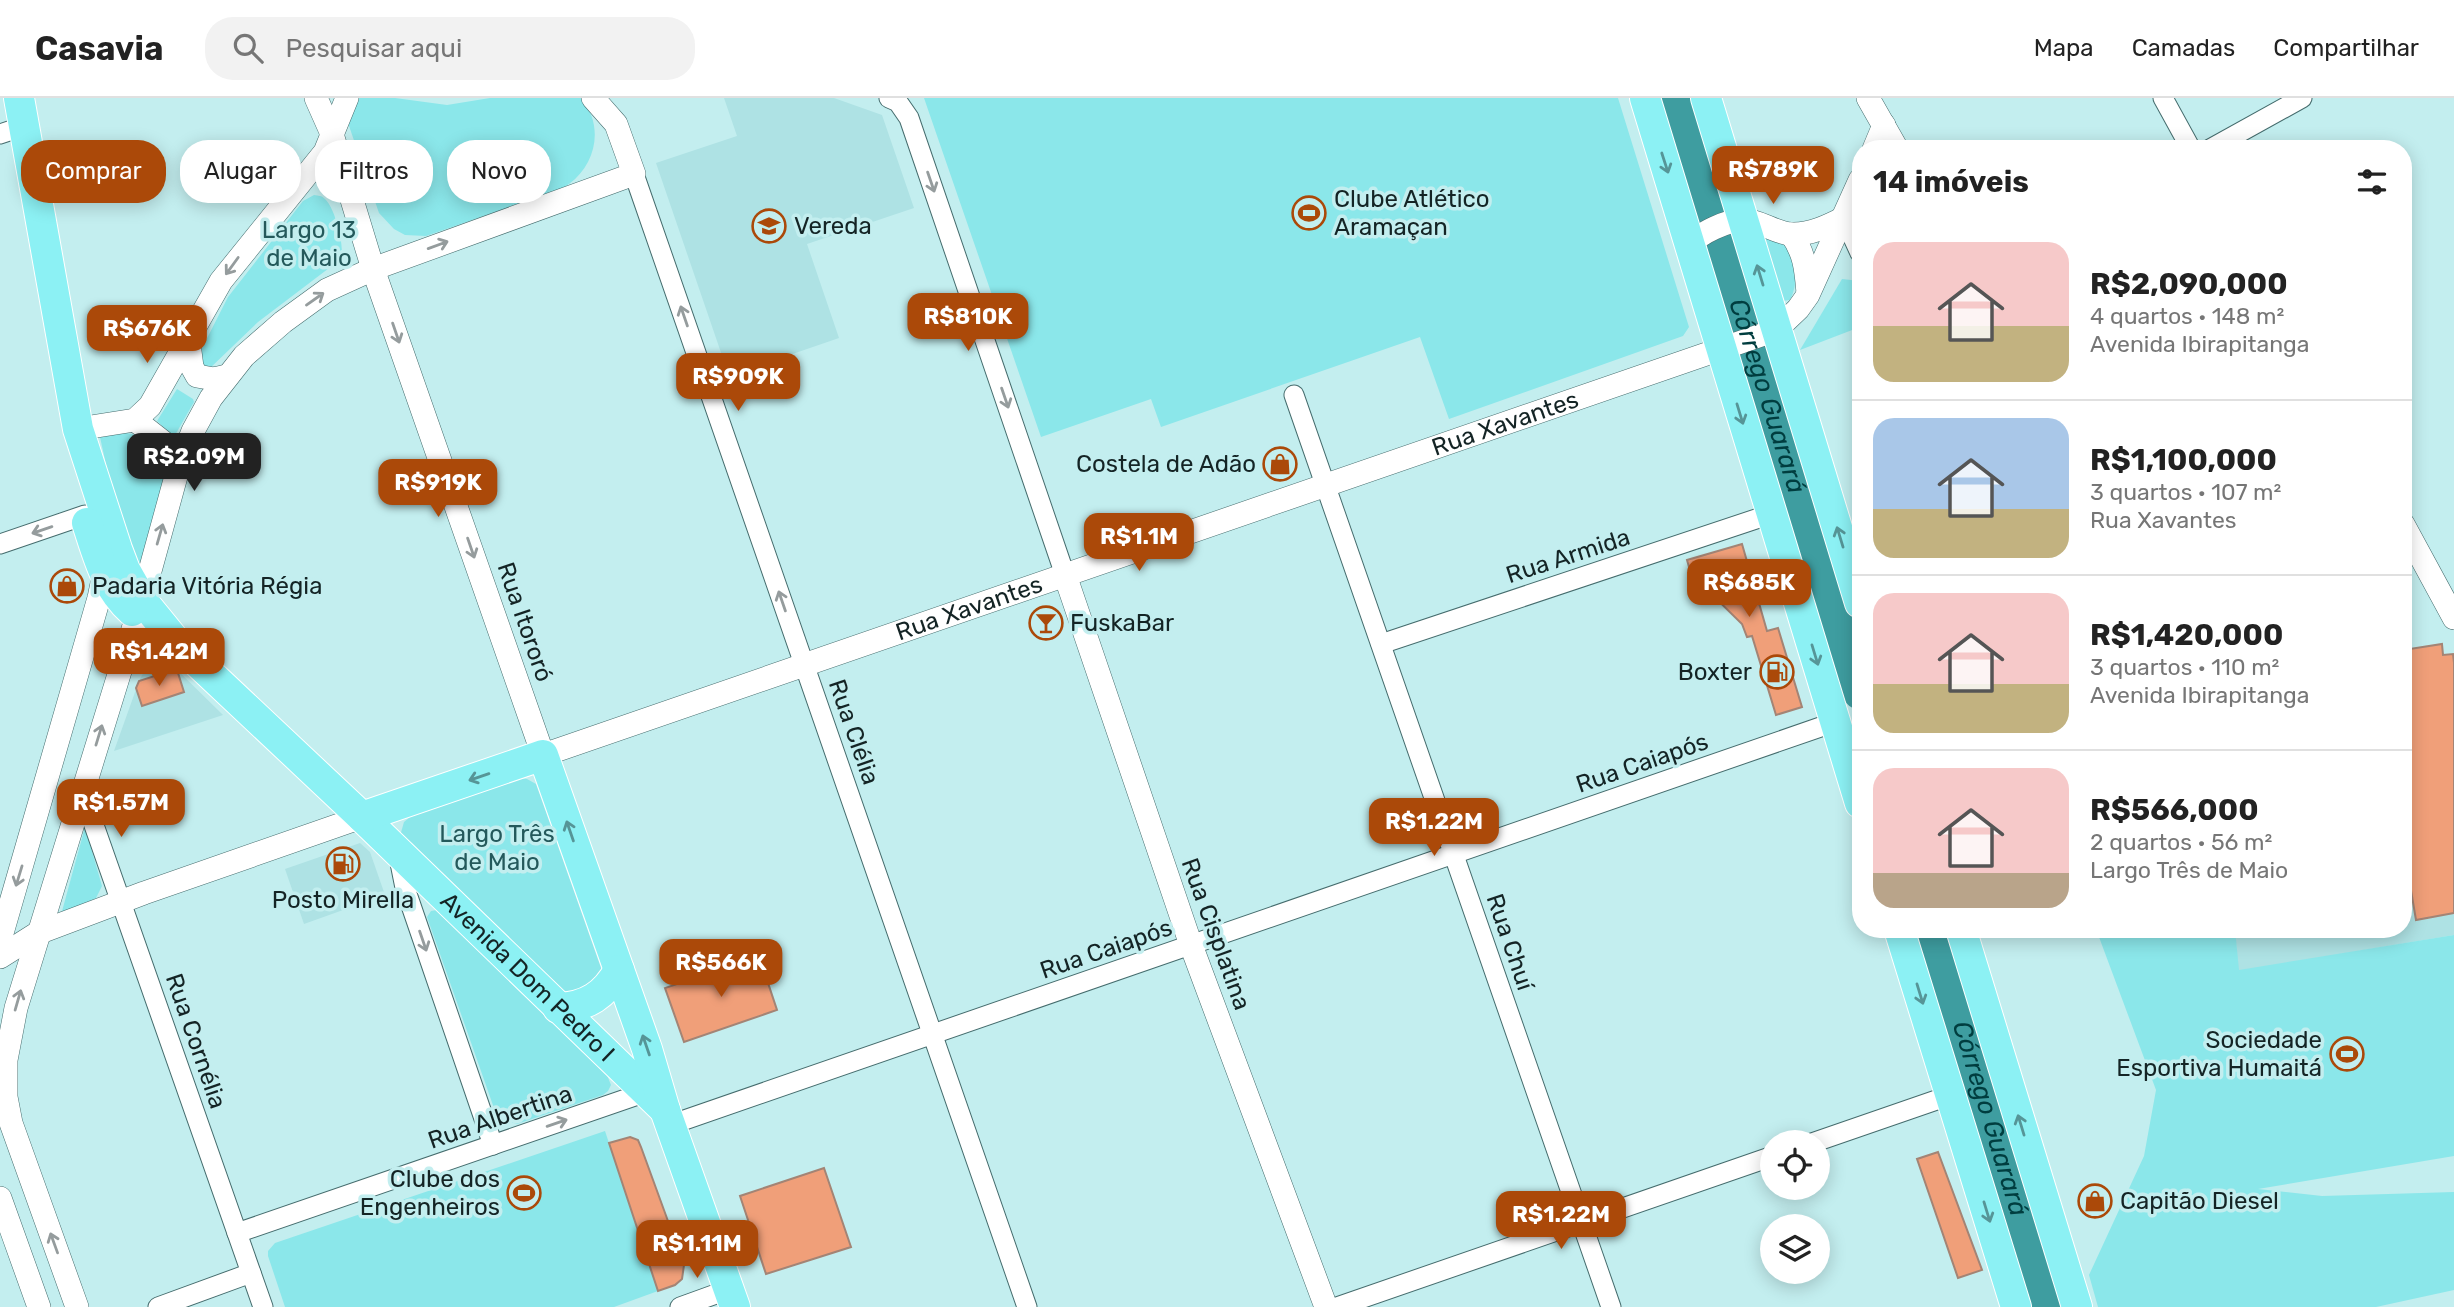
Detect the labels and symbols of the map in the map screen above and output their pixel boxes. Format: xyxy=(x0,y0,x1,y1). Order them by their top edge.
pin: R$789K xyxy=(1716,146,1830,206)
one-way arrow xyxy=(1660,152,1673,174)
one-way arrow xyxy=(926,171,938,193)
place label: Clube Atlético Aramaçan xyxy=(1334,185,1489,241)
sports icon: Clube Atlético Aramaçan xyxy=(1290,194,1328,232)
school or university icon: Vereda xyxy=(750,207,788,245)
place label: Vereda xyxy=(794,212,872,240)
park label: Largo 13 de Maio xyxy=(262,216,356,272)
one-way arrow xyxy=(426,238,448,251)
one-way arrow xyxy=(225,256,239,275)
one-way arrow xyxy=(1752,264,1765,286)
one-way arrow xyxy=(304,292,324,306)
pin: R$810K xyxy=(911,294,1025,353)
water label: Córrego Guarará xyxy=(1723,295,1813,497)
pin: R$676K xyxy=(90,306,204,365)
one-way arrow xyxy=(677,306,689,328)
one-way arrow xyxy=(391,322,403,344)
pin: R$909K xyxy=(681,354,795,413)
street label: Rua Xavantes xyxy=(1428,385,1582,462)
one-way arrow xyxy=(999,386,1012,408)
one-way arrow xyxy=(1735,403,1747,425)
pin: R$2.09M xyxy=(129,434,259,493)
shop icon: Costela de Adão xyxy=(1261,445,1299,483)
place label: Costela de Adão xyxy=(1076,450,1256,478)
pin: R$919K xyxy=(381,460,495,519)
pin: R$1.1M xyxy=(1082,514,1196,573)
one-way arrow xyxy=(154,523,167,546)
street label: Rua Armida xyxy=(1503,523,1633,589)
one-way arrow xyxy=(32,525,54,537)
one-way arrow xyxy=(1833,527,1846,549)
one-way arrow xyxy=(466,536,478,558)
street label: Rua Itororó xyxy=(492,559,558,685)
pin: R$685K xyxy=(1692,560,1806,619)
shop icon: Padaria Vitória Régia xyxy=(48,567,86,605)
street label: Rua Xavantes xyxy=(892,570,1046,646)
place label: Padaria Vitória Régia xyxy=(92,572,322,600)
one-way arrow xyxy=(775,590,787,612)
bar icon: FuskaBar xyxy=(1027,604,1065,642)
place label: FuskaBar xyxy=(1070,609,1174,637)
pin: R$1.42M xyxy=(94,628,224,688)
one-way arrow xyxy=(1809,644,1822,666)
fuel station icon: Boxter xyxy=(1758,653,1796,691)
place label: Boxter xyxy=(1678,658,1752,686)
street label: Rua Clélia xyxy=(823,676,885,788)
one-way arrow xyxy=(93,725,106,747)
street label: Rua Caiapós xyxy=(1572,727,1712,799)
one-way arrow xyxy=(468,772,490,785)
pin: R$1.57M xyxy=(56,780,186,839)
pin: R$1.22M xyxy=(1369,798,1499,858)
park label: Largo Três de Maio xyxy=(439,820,555,876)
one-way arrow xyxy=(563,820,575,842)
fuel station icon: Posto Mirella xyxy=(324,845,362,883)
street label: Rua Cisplatina xyxy=(1176,854,1256,1014)
one-way arrow xyxy=(12,864,25,886)
place label: Posto Mirella xyxy=(272,886,414,914)
street label: Avenida Dom Pedro I xyxy=(435,887,620,1067)
street label: Rua Chuí xyxy=(1480,890,1540,995)
street label: Rua Caiapós xyxy=(1036,913,1176,985)
one-way arrow xyxy=(418,930,430,952)
pin: R$566K xyxy=(664,940,778,999)
street label: Rua Cornélia xyxy=(160,970,232,1112)
one-way arrow xyxy=(1914,983,1927,1005)
one-way arrow xyxy=(12,989,25,1012)
water label: Córrego Guarará xyxy=(1946,1017,2035,1220)
place label: Sociedade Esportiva Humaitá xyxy=(2116,1026,2322,1082)
one-way arrow xyxy=(639,1035,651,1057)
sports icon: Sociedade Esportiva Humaitá xyxy=(2328,1035,2366,1073)
street label: Rua Albertina xyxy=(424,1079,576,1155)
one-way arrow xyxy=(2014,1114,2026,1136)
one-way arrow xyxy=(546,1116,568,1128)
place label: Clube dos Engenheiros xyxy=(360,1165,500,1221)
sports icon: Clube dos Engenheiros xyxy=(505,1174,543,1212)
shop icon: Capitão Diesel xyxy=(2076,1182,2114,1220)
place label: Capitão Diesel xyxy=(2120,1187,2279,1215)
pin: R$1.22M xyxy=(1496,1192,1626,1251)
one-way arrow xyxy=(1982,1200,1994,1222)
pin: R$1.11M xyxy=(632,1220,762,1280)
one-way arrow xyxy=(47,1232,59,1254)

